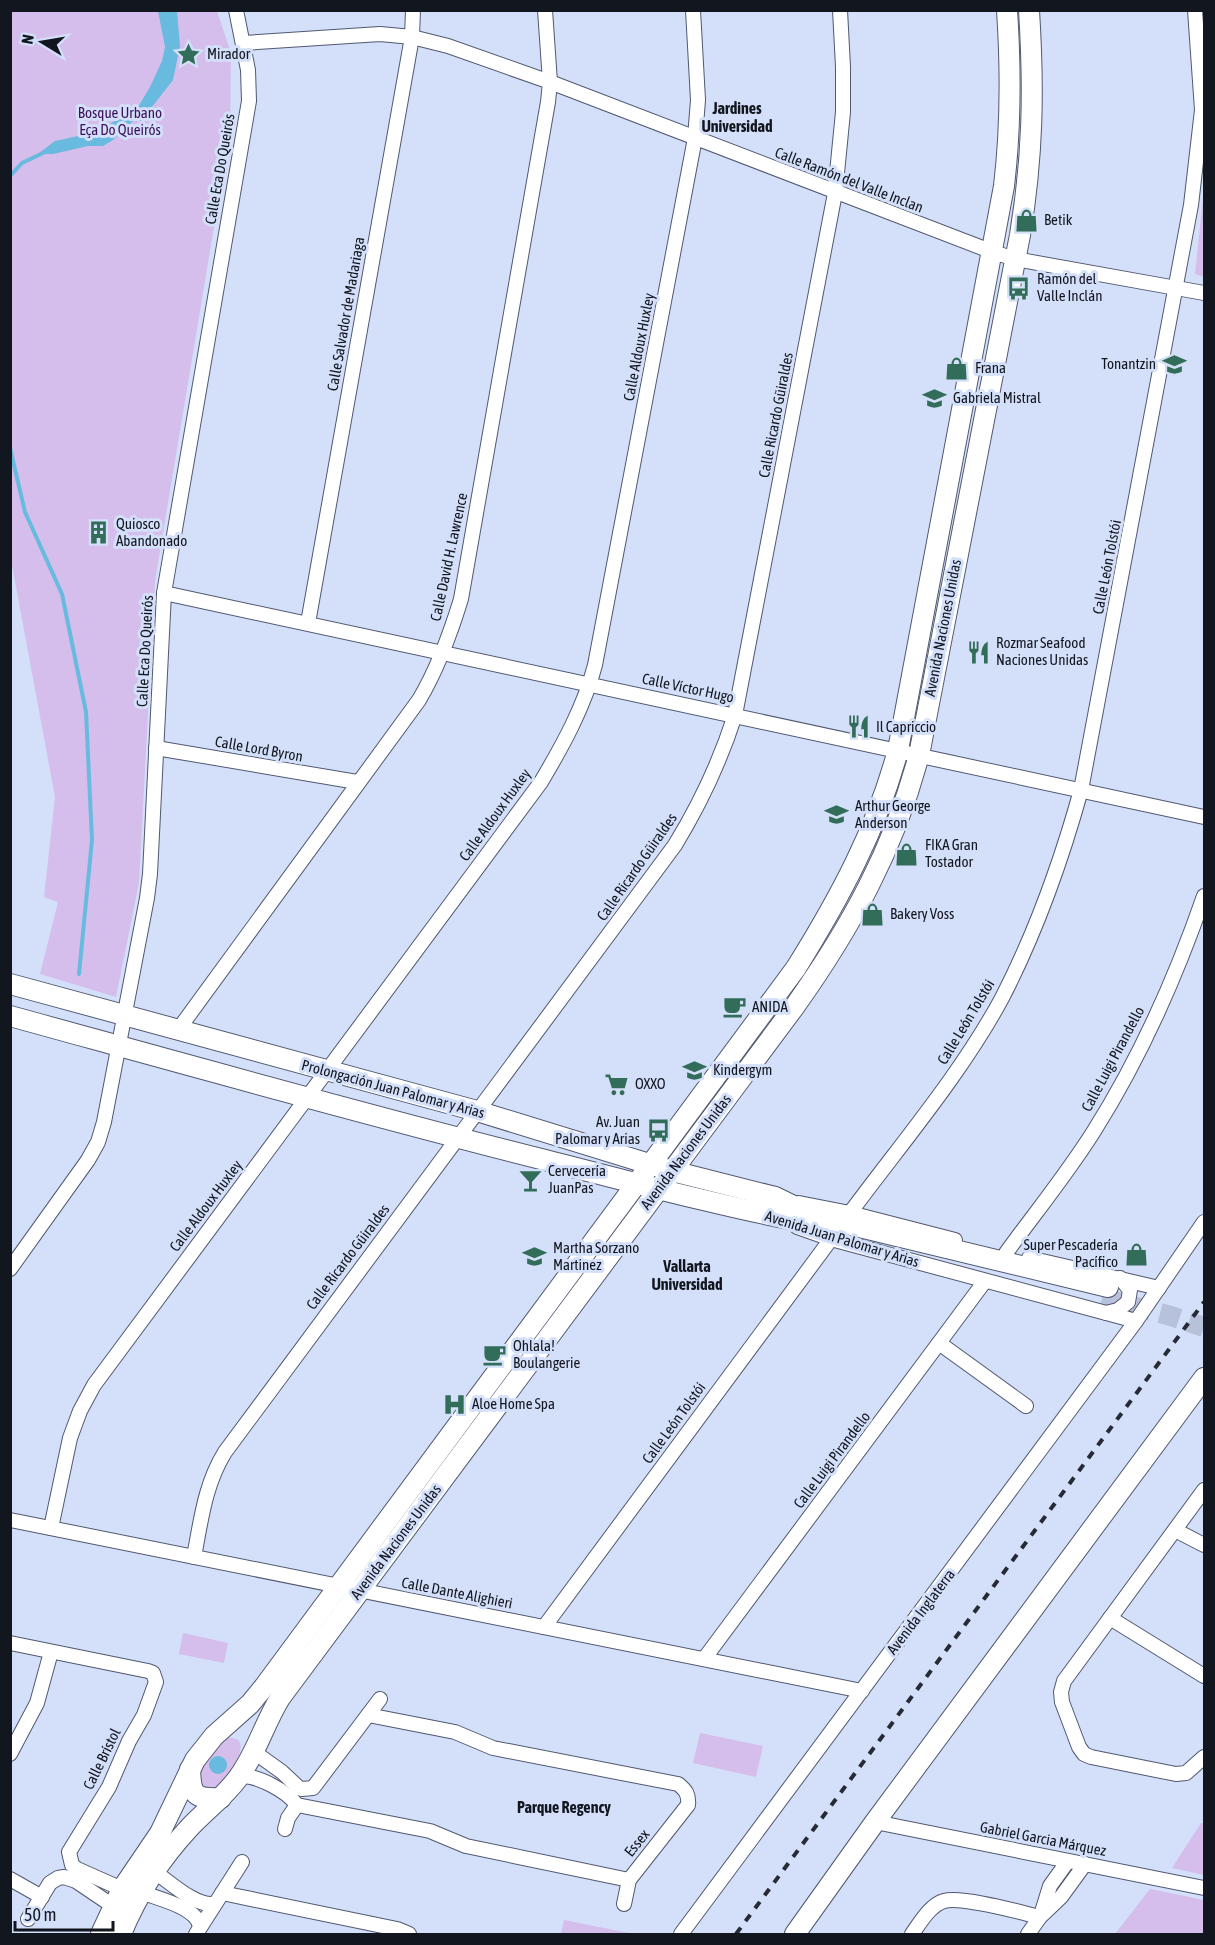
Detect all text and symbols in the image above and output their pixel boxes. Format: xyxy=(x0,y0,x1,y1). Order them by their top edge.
north arrow xyxy=(12,12,72,72)
text: N xyxy=(18,33,37,45)
place icon: Mirador xyxy=(176,41,202,67)
place label: Mirador xyxy=(207,45,251,62)
district label: Jardines Universidad xyxy=(701,99,773,135)
park label: Bosque Urbano Eça Do Queirós xyxy=(78,104,162,138)
street label: Calle Eca Do Queirós xyxy=(201,112,238,225)
street label: Calle Ramón del Valle Inclan xyxy=(773,143,926,216)
shop icon: Betik xyxy=(1013,207,1039,233)
place label: Betik xyxy=(1044,211,1073,228)
street label: Calle Salvador de Madariaga xyxy=(324,236,367,392)
place label: Ramón del Valle Inclán xyxy=(1037,270,1102,304)
bus stop icon: Ramón del Valle Inclán xyxy=(1006,275,1032,301)
street label: Calle Aldoux Huxley xyxy=(620,291,657,402)
street label: Calle Ricardo Güiraldes xyxy=(755,351,796,479)
school or university icon: Tonantzin xyxy=(1161,351,1187,377)
shop icon: Frana xyxy=(944,355,970,381)
place label: Tonantzin xyxy=(1101,355,1156,372)
place label: Frana xyxy=(975,359,1006,376)
school or university icon: Gabriela Mistral xyxy=(922,385,948,411)
place label: Gabriela Mistral xyxy=(953,389,1041,406)
street label: Calle David H. Lawrence xyxy=(427,491,470,623)
place label: Quiosco Abandonado xyxy=(116,515,187,549)
street label: Calle León Tolstói xyxy=(1089,518,1124,616)
building icon: Quiosco Abandonado xyxy=(85,520,111,546)
street label: Avenida Naciones Unidas xyxy=(921,558,964,698)
street label: Calle Eca Do Queirós xyxy=(133,595,156,707)
place label: Rozmar Seafood Naciones Unidas xyxy=(996,634,1088,668)
restaurant icon: Rozmar Seafood Naciones Unidas xyxy=(965,639,991,665)
street label: Calle Víctor Hugo xyxy=(641,669,736,706)
restaurant icon: Il Capriccio xyxy=(845,714,871,740)
place label: Il Capriccio xyxy=(876,718,936,735)
street label: Calle Lord Byron xyxy=(214,732,304,765)
street label: Calle Aldoux Huxley xyxy=(455,765,534,864)
place label: Arthur George Anderson xyxy=(855,797,931,831)
school or university icon: Arthur George Anderson xyxy=(824,802,850,828)
street label: Calle Ricardo Güiraldes xyxy=(593,810,680,924)
place label: FIKA Gran Tostador xyxy=(925,836,978,870)
shop icon: FIKA Gran Tostador xyxy=(894,841,920,867)
shop icon: Bakery Voss xyxy=(859,901,885,927)
place label: Bakery Voss xyxy=(890,905,954,922)
street label: Calle León Tolstói xyxy=(934,976,998,1067)
cafe icon: ANIDA xyxy=(721,994,747,1020)
place label: ANIDA xyxy=(752,998,788,1015)
street label: Calle Luigi Pirandello xyxy=(1078,1003,1147,1114)
street label: Prolongación Juan Palomar y Arias xyxy=(300,1056,486,1121)
school or university icon: Kindergym xyxy=(682,1057,708,1083)
place label: Kindergym xyxy=(713,1061,772,1078)
supermarket icon: OXXO xyxy=(604,1071,630,1097)
place label: OXXO xyxy=(635,1075,666,1092)
street label: Avenida Naciones Unidas xyxy=(637,1091,734,1212)
place label: Av. Juan Palomar y Arias xyxy=(555,1113,640,1147)
bus stop icon: Av. Juan Palomar y Arias xyxy=(645,1118,671,1144)
street label: Calle Aldoux Huxley xyxy=(166,1157,245,1255)
place label: Cervecería JuanPas xyxy=(548,1162,606,1196)
bar icon: Cervecería JuanPas xyxy=(517,1167,543,1193)
street label: Calle Ricardo Güiraldes xyxy=(303,1201,393,1313)
street label: Avenida Juan Palomar y Arias xyxy=(763,1207,921,1270)
place label: Super Pescadería Pacífico xyxy=(1023,1236,1118,1270)
place label: Martha Sorzano Martinez xyxy=(553,1239,639,1273)
shop icon: Super Pescadería Pacífico xyxy=(1123,1241,1149,1267)
school or university icon: Martha Sorzano Martinez xyxy=(522,1244,548,1270)
district label: Vallarta Universidad xyxy=(651,1257,723,1293)
place label: Ohlala! Boulangerie xyxy=(513,1337,580,1371)
cafe icon: Ohlala! Boulangerie xyxy=(482,1342,508,1368)
street label: Calle León Tolstói xyxy=(639,1379,709,1467)
hospital icon: Aloe Home Spa xyxy=(441,1391,467,1417)
place label: Aloe Home Spa xyxy=(472,1395,555,1412)
street label: Calle Luigi Pirandello xyxy=(790,1408,873,1511)
street label: Avenida Naciones Unidas xyxy=(347,1481,444,1602)
street label: Avenida Inglaterra xyxy=(883,1566,958,1658)
street label: Calle Dante Alighieri xyxy=(400,1573,514,1612)
street label: Calle Brístol xyxy=(79,1725,124,1792)
district label: Parque Regency xyxy=(517,1798,611,1816)
street label: Gabriel Garcia Márquez xyxy=(979,1818,1108,1859)
street label: Essex xyxy=(621,1826,653,1860)
scale bar xyxy=(15,1894,112,1932)
text: 50 m xyxy=(24,1904,56,1925)

